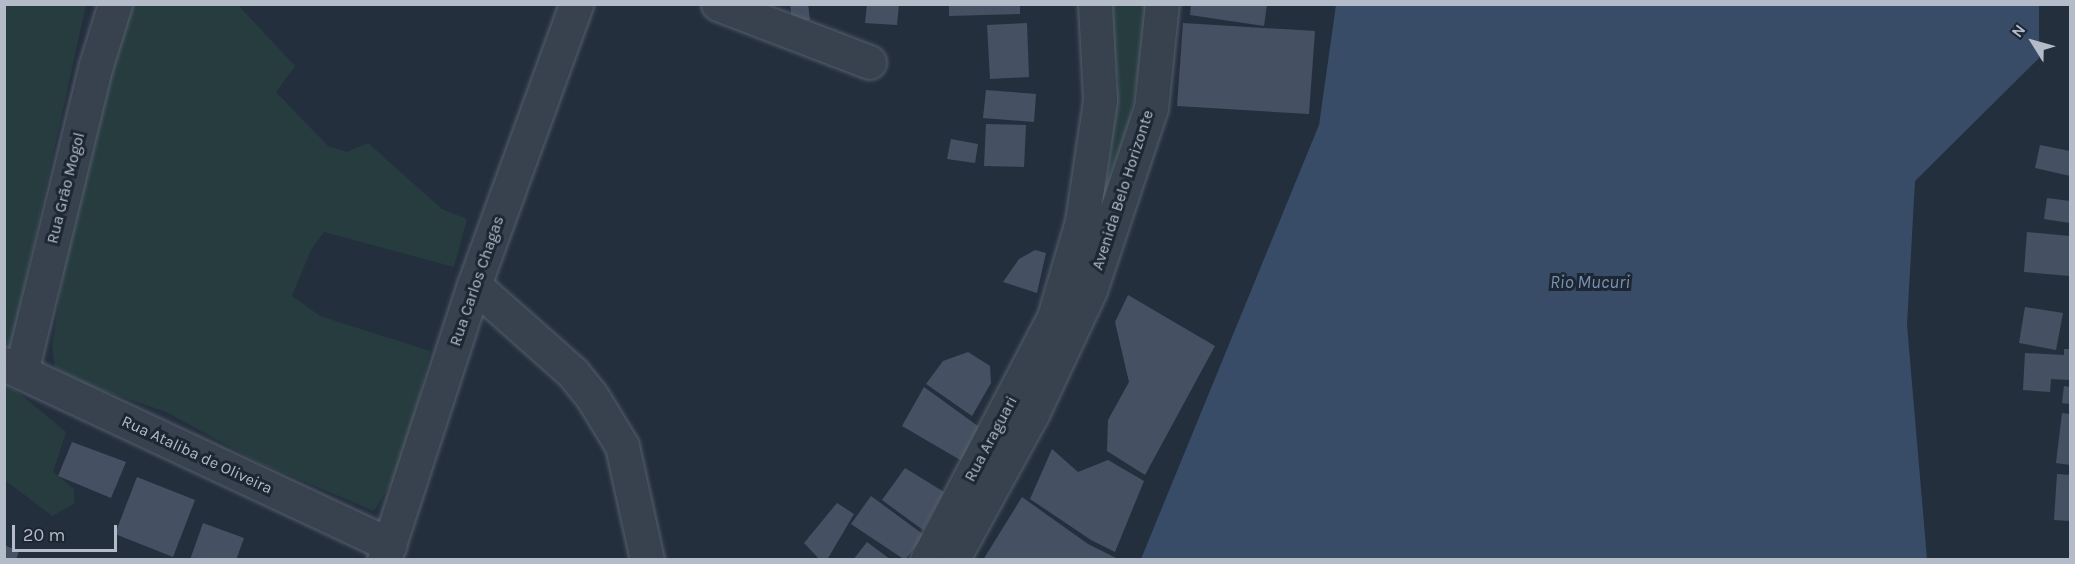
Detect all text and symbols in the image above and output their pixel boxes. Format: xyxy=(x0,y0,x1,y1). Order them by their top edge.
north arrow xyxy=(2003,12,2063,72)
text: N xyxy=(2007,21,2029,41)
street label: Avenida Belo Horizonte xyxy=(1088,108,1158,272)
street label: Rua Grão Mogol xyxy=(43,130,89,246)
street label: Rua Carlos Chagas xyxy=(446,213,508,349)
water label: Rio Mucuri xyxy=(1550,271,1630,293)
street label: Rua Araguari xyxy=(960,393,1022,485)
street label: Rua Ataliba de Oliveira xyxy=(119,412,275,498)
scale bar xyxy=(15,513,120,551)
text: 20 m xyxy=(23,524,65,546)

